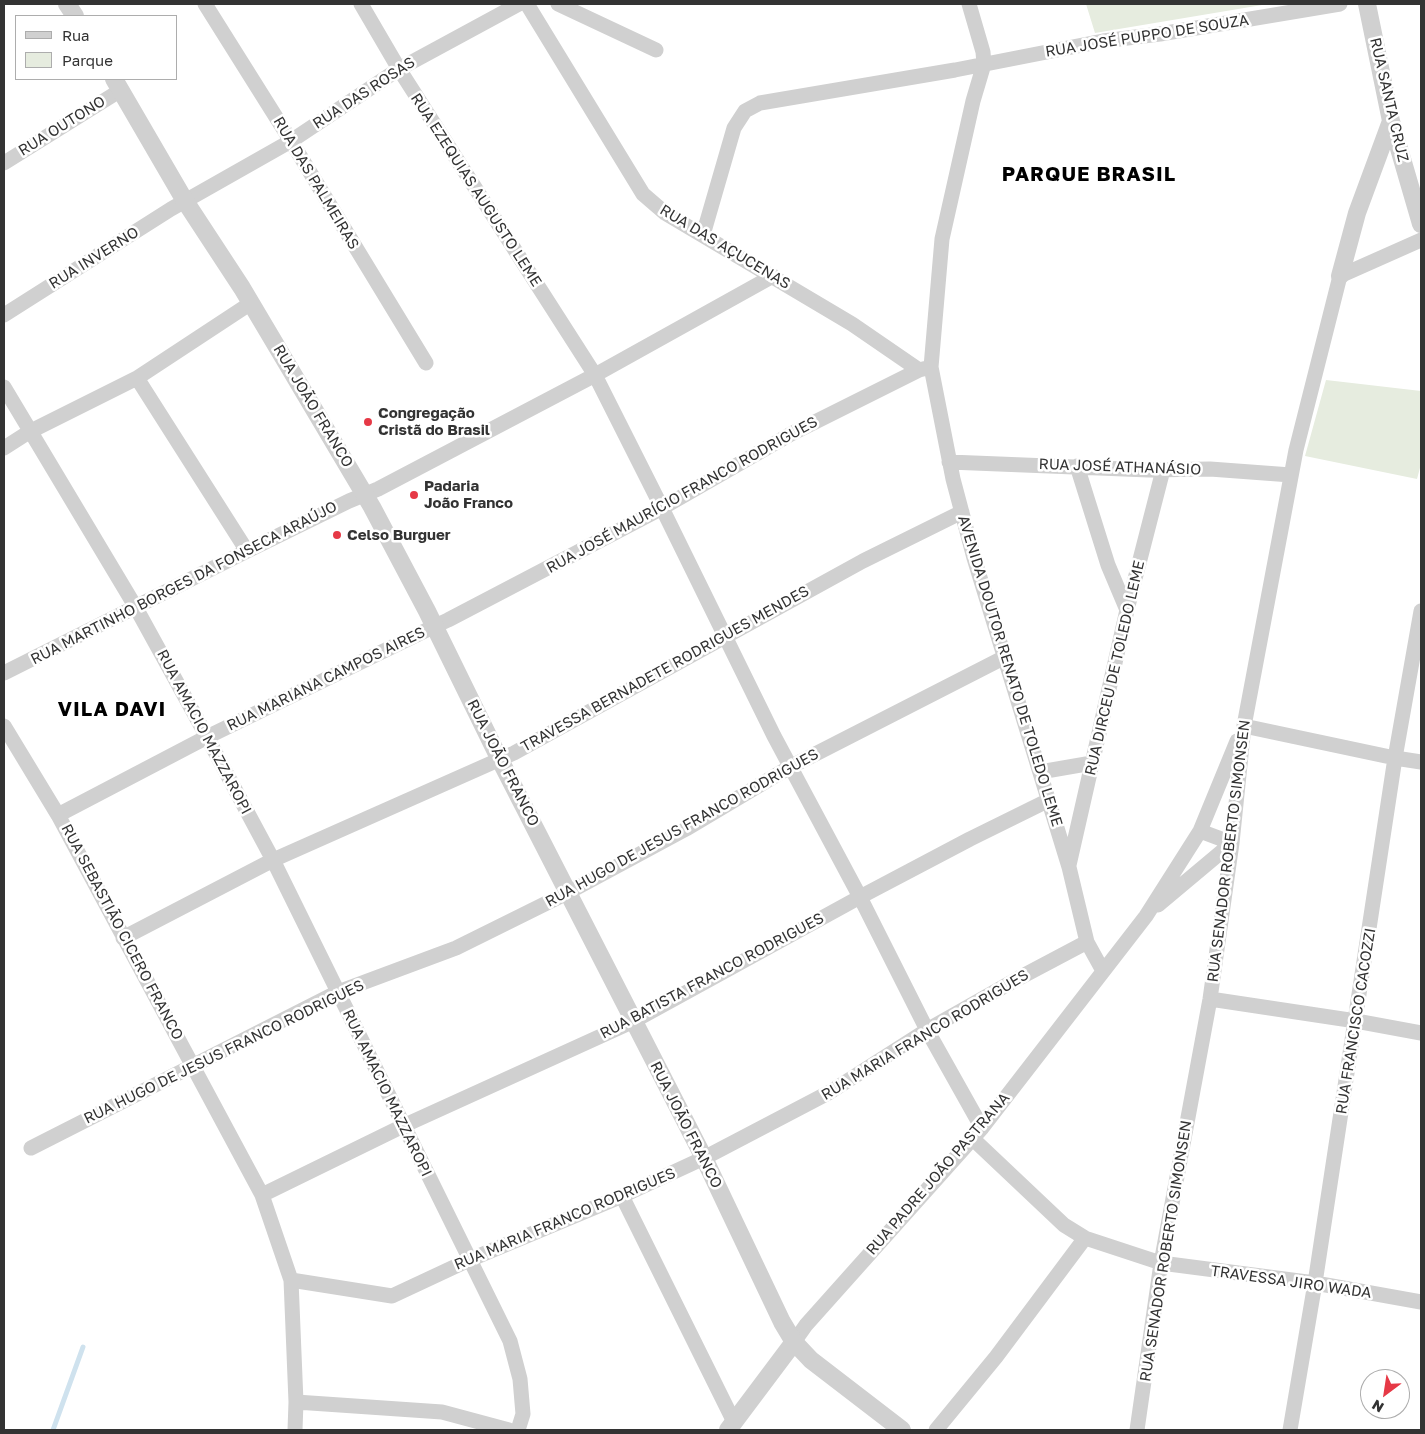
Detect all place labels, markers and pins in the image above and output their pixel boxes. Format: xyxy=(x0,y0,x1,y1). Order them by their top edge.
place label: Congregação Cristã do Brasil xyxy=(378,404,490,439)
marker: Congregação Cristã do Brasil xyxy=(362,416,374,428)
place label: Padaria João Franco xyxy=(424,477,513,512)
marker: Padaria João Franco xyxy=(408,489,420,501)
place label: Celso Burguer xyxy=(347,526,451,544)
marker: Celso Burguer xyxy=(331,529,343,541)

